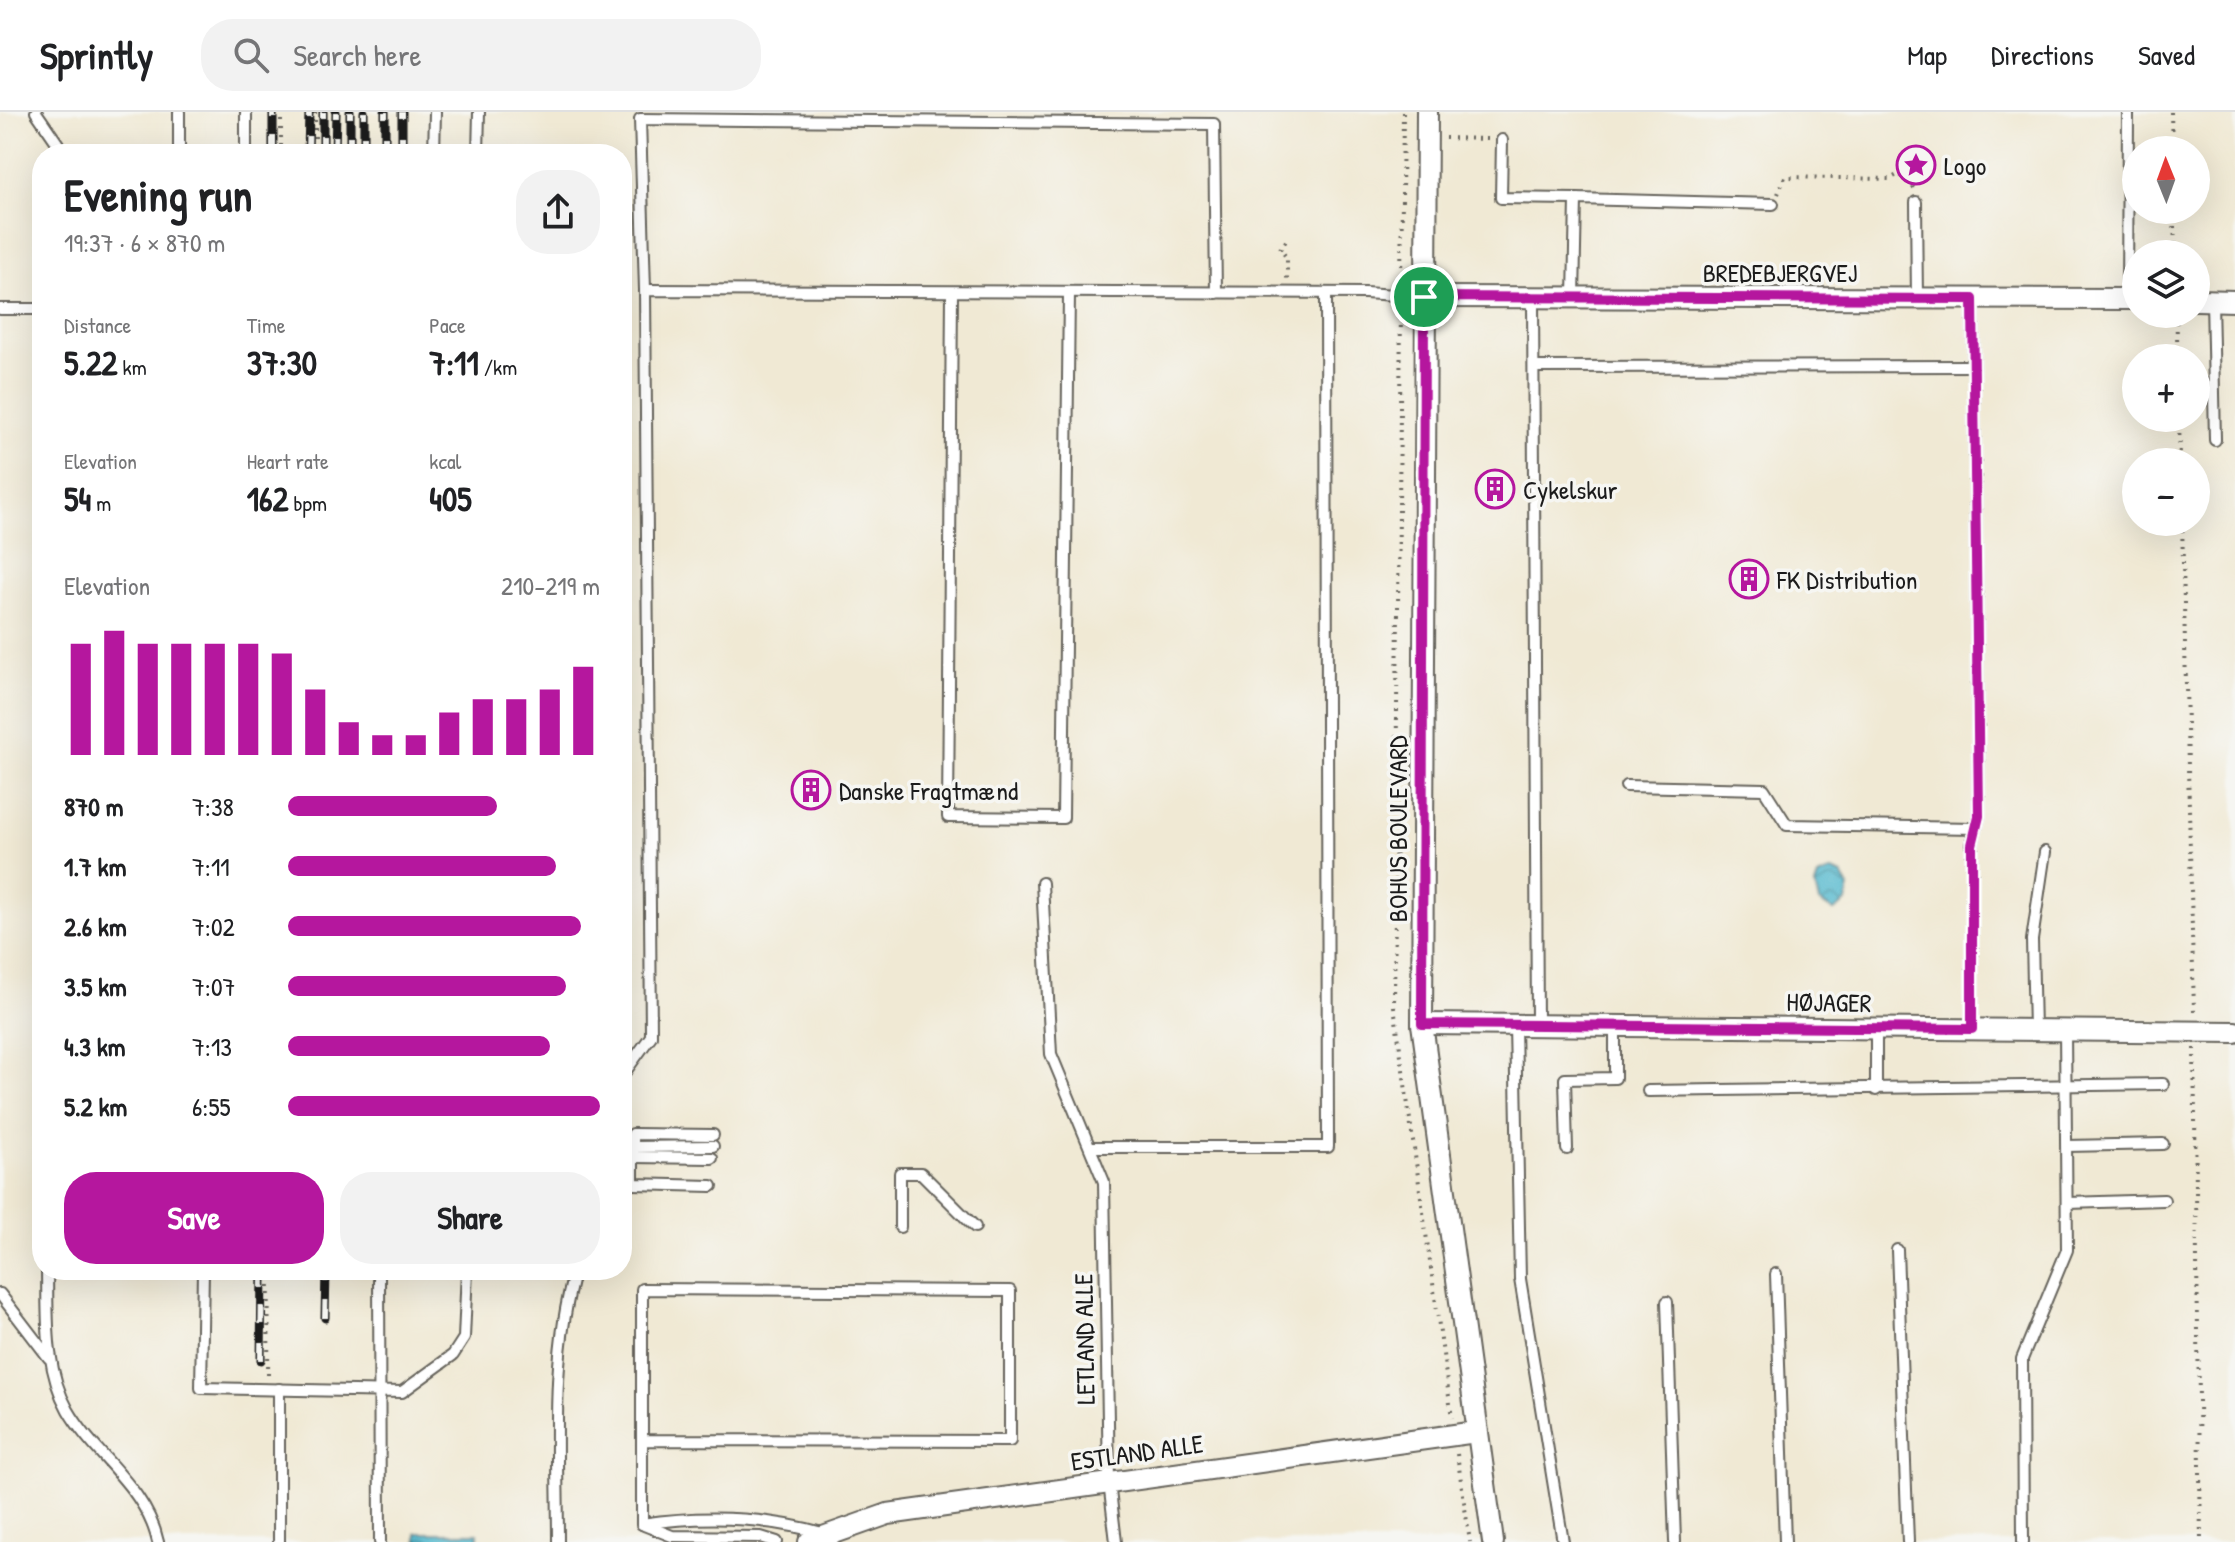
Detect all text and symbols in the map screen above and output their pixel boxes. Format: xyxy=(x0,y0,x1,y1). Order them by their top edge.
search box xyxy=(201,19,761,91)
text: Sprintly xyxy=(40,29,153,81)
icon: search xyxy=(229,33,273,77)
text: Search here xyxy=(293,35,421,75)
text: Map xyxy=(1907,36,1947,74)
text: Directions xyxy=(1991,36,2094,74)
text: Saved xyxy=(2138,36,2195,74)
north arrow xyxy=(2122,136,2210,224)
map controls xyxy=(2122,136,2210,536)
place icon: Logo xyxy=(1895,144,1937,186)
place label: Logo xyxy=(1944,148,1986,183)
text: Evening run xyxy=(64,165,252,225)
button: share xyxy=(516,170,600,254)
text: 19:37 · 6 × 870 m xyxy=(64,225,225,260)
button: layers xyxy=(2122,240,2210,328)
street label: BREDEBJERGVEJ xyxy=(1703,255,1857,290)
pin xyxy=(1390,263,1458,331)
icon: arrive xyxy=(1402,275,1446,319)
text: Distance xyxy=(64,310,131,340)
text: Time xyxy=(247,310,286,340)
text: Pace xyxy=(429,310,466,340)
text: 5.22 xyxy=(64,340,117,386)
text: 37:30 xyxy=(247,340,317,386)
text: 7:11 xyxy=(429,340,479,386)
button: + xyxy=(2122,344,2210,432)
text: km xyxy=(117,352,147,382)
text: /km xyxy=(479,352,517,382)
text: Elevation xyxy=(64,446,137,476)
text: Heart rate xyxy=(247,446,329,476)
text: kcal xyxy=(429,446,461,476)
button: − xyxy=(2122,448,2210,536)
building icon: Cykelskur xyxy=(1474,468,1516,510)
place label: Cykelskur xyxy=(1523,472,1618,507)
text: 54 xyxy=(64,476,91,522)
text: 162 xyxy=(247,476,288,522)
text: 405 xyxy=(429,476,472,522)
text: m xyxy=(91,488,111,518)
text: bpm xyxy=(288,488,327,518)
building icon: FK Distribution xyxy=(1728,558,1770,600)
place label: FK Distribution xyxy=(1776,562,1917,597)
text: Elevation xyxy=(64,568,150,603)
text: 210–219 m xyxy=(501,568,600,603)
street label: BOHUS BOULEVARD xyxy=(1380,735,1415,922)
building icon: Danske Fragtmænd xyxy=(790,769,832,811)
place label: Danske Fragtmænd xyxy=(839,773,1018,808)
text: 870 m xyxy=(64,789,123,824)
text: 7:38 xyxy=(192,789,234,824)
text: 1.7 km xyxy=(64,849,126,884)
text: 7:11 xyxy=(192,849,230,884)
text: 2.6 km xyxy=(64,909,127,944)
text: 7:02 xyxy=(192,909,235,944)
text: 3.5 km xyxy=(64,969,127,1004)
text: 7:07 xyxy=(192,969,235,1004)
street label: HØJAGER xyxy=(1786,984,1872,1020)
text: 4.3 km xyxy=(64,1029,125,1064)
text: 7:13 xyxy=(192,1029,232,1064)
text: 5.2 km xyxy=(64,1089,127,1124)
text: 6:55 xyxy=(192,1089,230,1124)
button: Save xyxy=(64,1172,324,1264)
button: Share xyxy=(340,1172,600,1264)
street label: LETLAND ALLE xyxy=(1065,1273,1103,1405)
street label: ESTLAND ALLE xyxy=(1068,1425,1206,1479)

